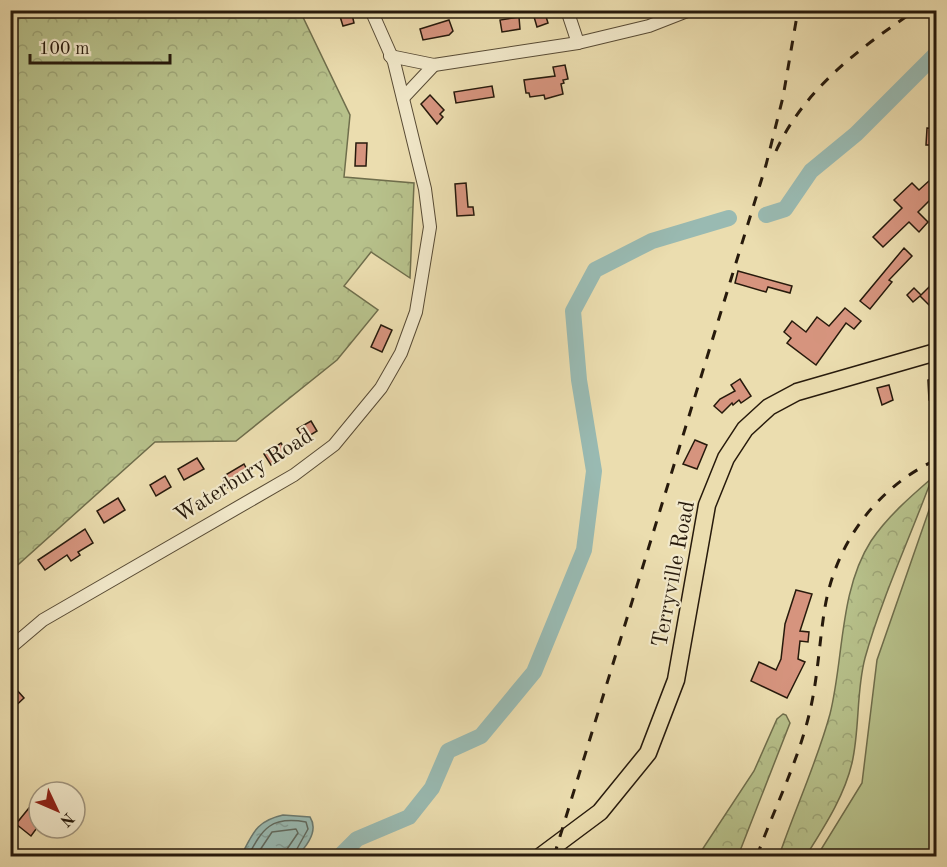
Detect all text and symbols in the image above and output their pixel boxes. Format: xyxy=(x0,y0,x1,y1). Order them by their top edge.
scale bar xyxy=(30,27,170,65)
text: 100 m xyxy=(39,40,90,58)
street label: Waterbury Road xyxy=(171,425,317,527)
street label: Terryville Road xyxy=(649,499,699,649)
north arrow xyxy=(27,780,87,840)
text: N xyxy=(56,809,76,830)

